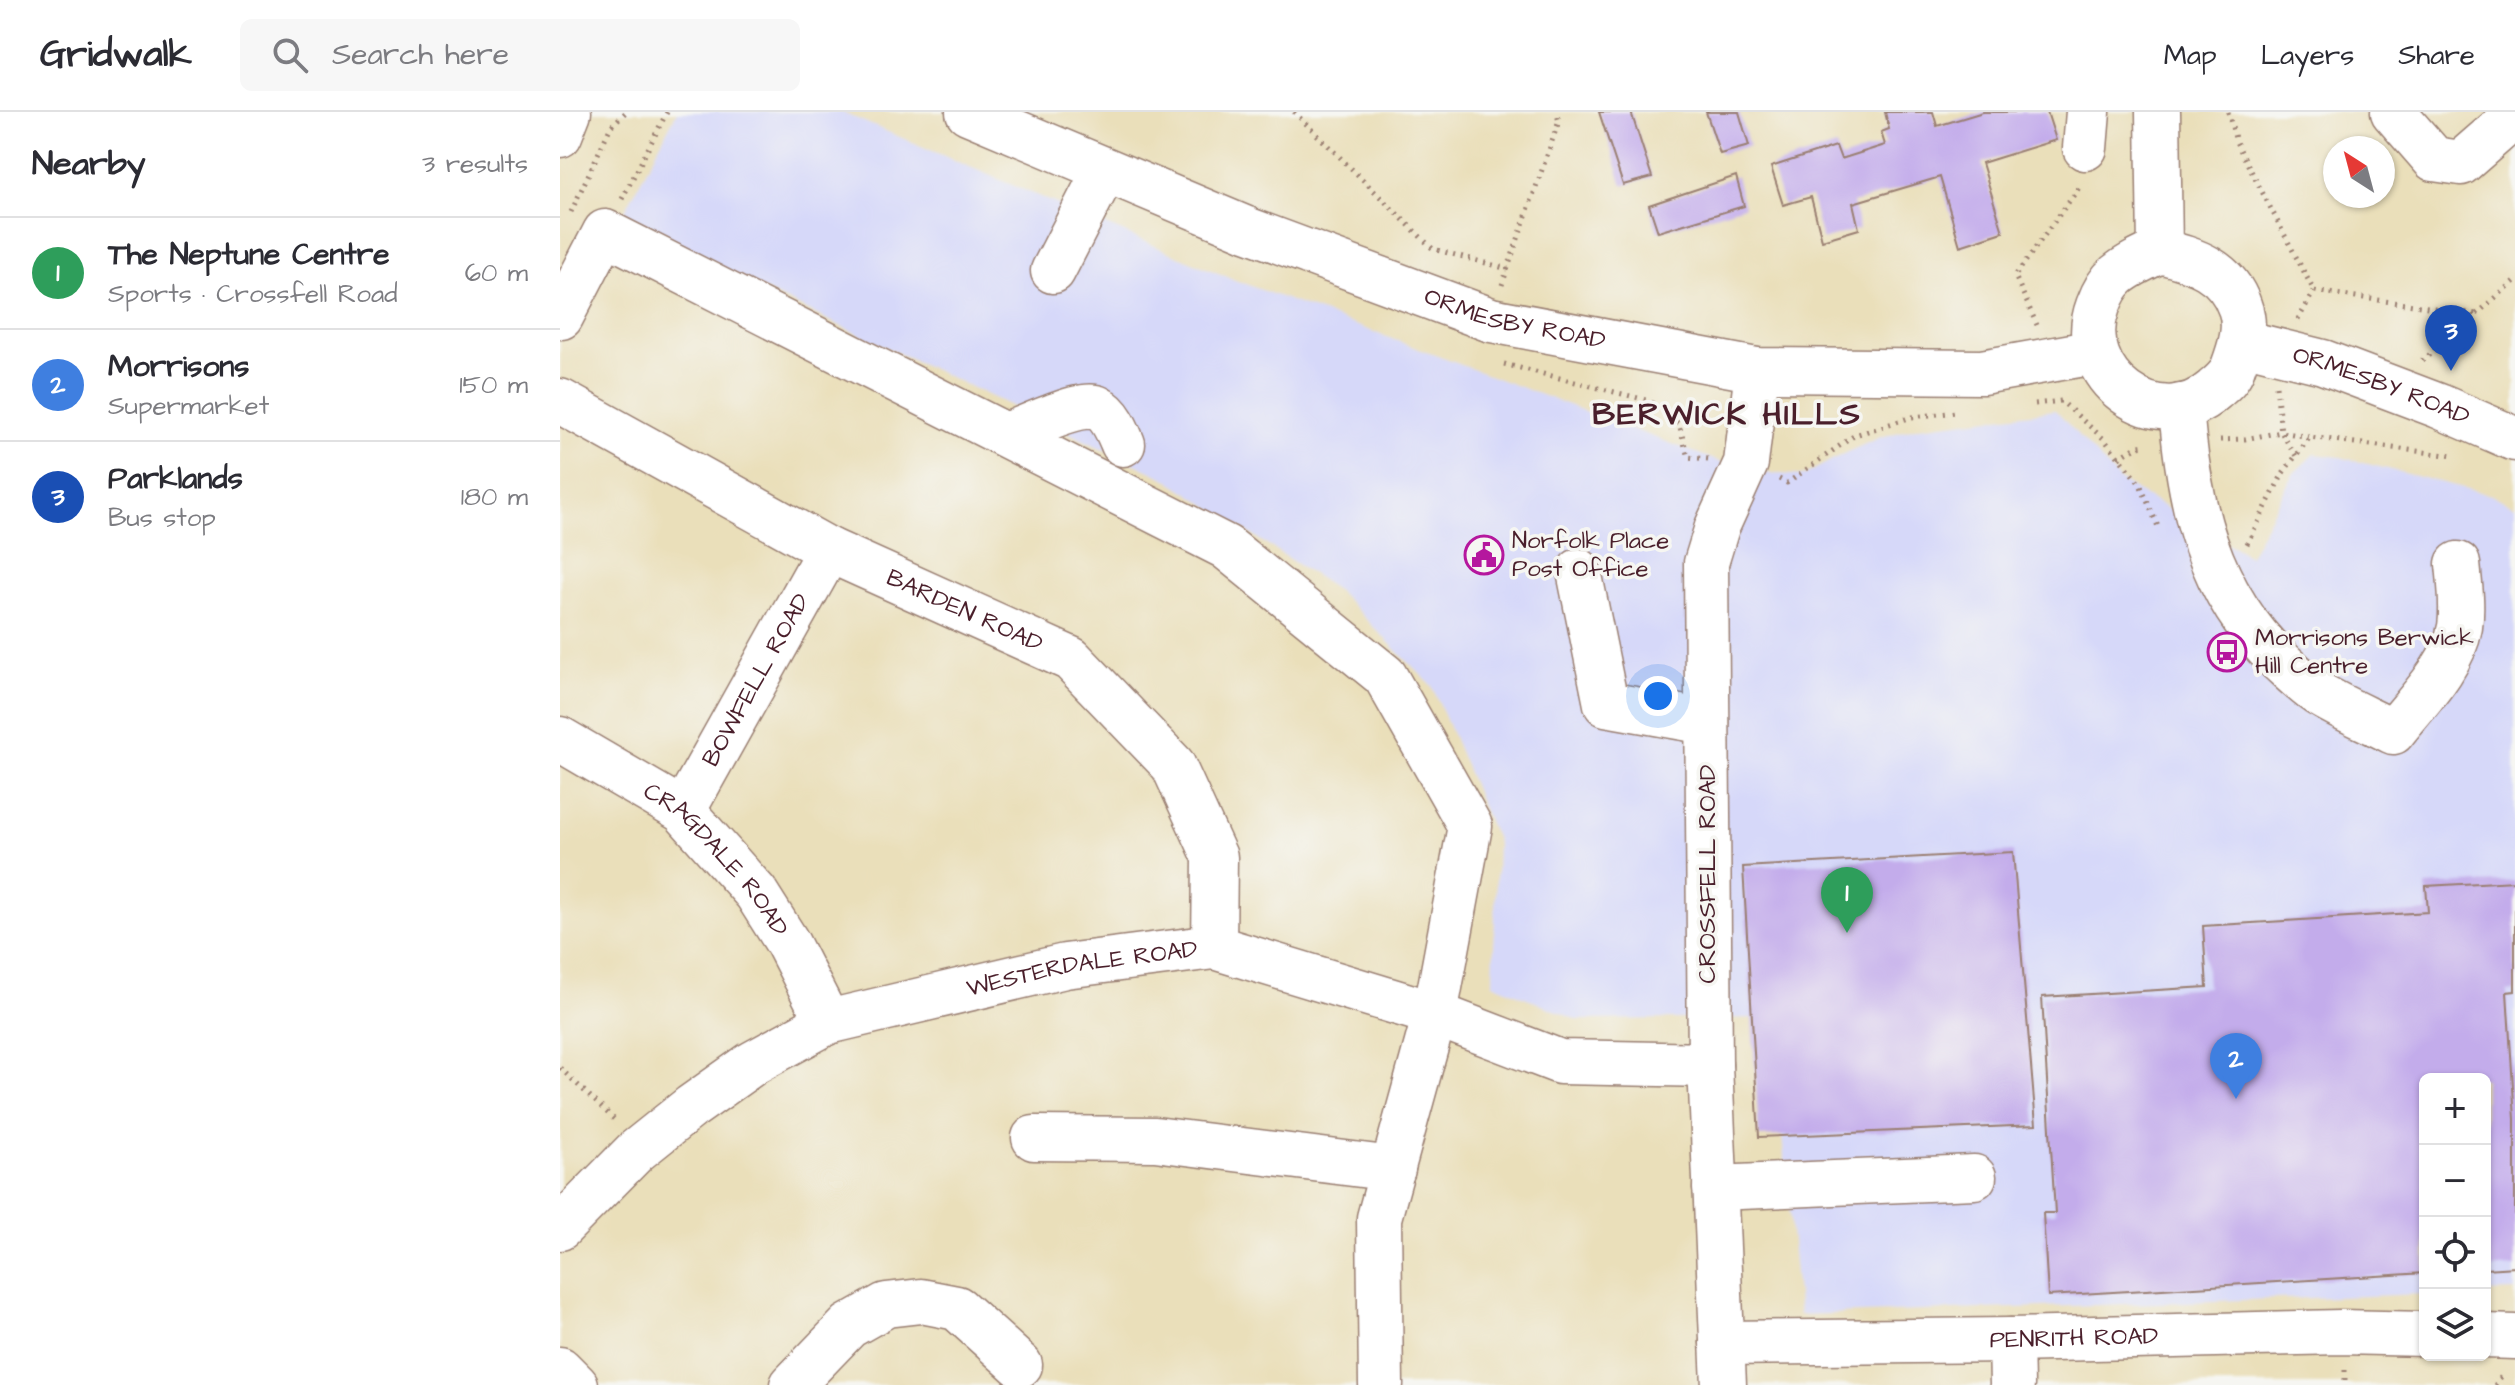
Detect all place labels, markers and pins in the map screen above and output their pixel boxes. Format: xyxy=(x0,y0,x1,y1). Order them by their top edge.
pin: 3 xyxy=(2425,305,2477,371)
place label: Norfolk Place Post Office xyxy=(1512,524,1669,586)
public building icon: Norfolk Place Post Office xyxy=(1463,534,1505,576)
place label: Morrisons Berwick Hill Centre xyxy=(2255,621,2474,683)
bus stop icon: Morrisons Berwick Hill Centre xyxy=(2206,631,2248,673)
pin: 1 xyxy=(1821,867,1873,933)
pin: 2 xyxy=(2210,1033,2262,1099)

